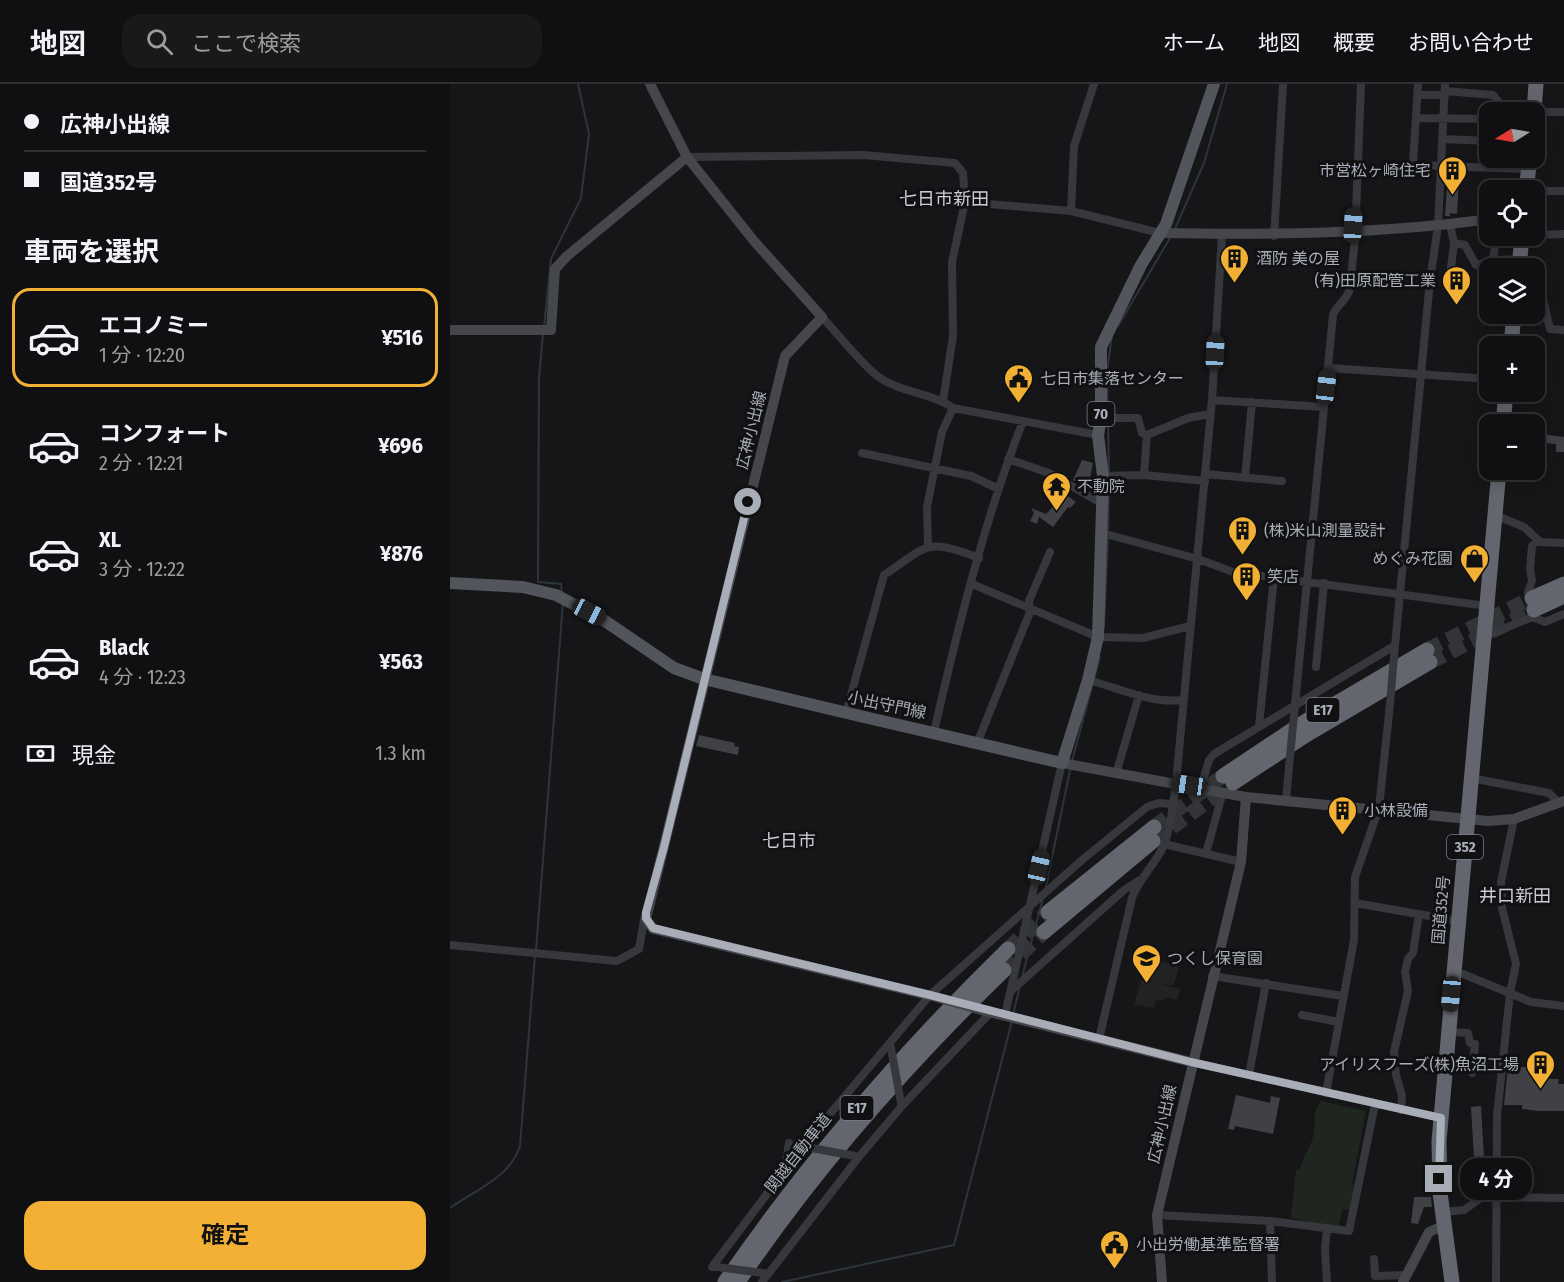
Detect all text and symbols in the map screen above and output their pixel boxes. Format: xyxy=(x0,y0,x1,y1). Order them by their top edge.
search box xyxy=(122,14,542,68)
icon: search xyxy=(143,25,176,58)
text: 地図 xyxy=(30,27,86,60)
text: ここで検索 xyxy=(191,30,301,57)
text: ホーム xyxy=(1163,30,1225,56)
text: 地図 xyxy=(1258,30,1300,56)
text: 概要 xyxy=(1333,30,1375,56)
text: お問い合わせ xyxy=(1408,30,1534,56)
north arrow xyxy=(1479,102,1545,168)
map controls xyxy=(1479,102,1545,480)
text: 広神小出線 xyxy=(60,111,170,138)
building icon: 市営松ヶ崎住宅 xyxy=(1436,154,1468,196)
place label: 市営松ヶ崎住宅 xyxy=(1319,161,1431,180)
text: 国道352号 xyxy=(60,169,157,196)
button: locate xyxy=(1479,180,1545,246)
district label: 七日市新田 xyxy=(899,188,989,210)
car xyxy=(1343,207,1363,243)
text: 車両を選択 xyxy=(24,236,159,268)
building icon: 酒防 美の屋 xyxy=(1219,242,1251,284)
place label: 酒防 美の屋 xyxy=(1256,249,1340,268)
button: layers xyxy=(1479,258,1545,324)
building icon: (有)田原配管工業 xyxy=(1441,264,1473,306)
place label: (有)田原配管工業 xyxy=(1315,271,1436,290)
icon: car xyxy=(27,311,81,365)
text: エコノミー xyxy=(99,312,209,339)
text: ¥516 xyxy=(381,324,423,351)
car xyxy=(1205,334,1225,370)
button: + xyxy=(1479,336,1545,402)
text: 1 分 · 12:20 xyxy=(99,343,185,367)
public building icon: 七日市集落センター xyxy=(1003,362,1035,404)
car xyxy=(1315,368,1337,406)
place label: 七日市集落センター xyxy=(1040,369,1184,388)
street label: 広神小出線 xyxy=(732,389,770,471)
road number: 70 xyxy=(1088,402,1114,426)
button: − xyxy=(1479,414,1545,480)
icon: car xyxy=(27,419,81,473)
text: コンフォート xyxy=(99,420,230,447)
text: ¥696 xyxy=(378,432,423,459)
text: 2 分 · 12:21 xyxy=(99,451,183,475)
temple icon: 不動院 xyxy=(1040,470,1072,512)
place label: 不動院 xyxy=(1077,477,1125,496)
route start xyxy=(734,488,761,515)
building icon: (株)米山測量設計 xyxy=(1227,514,1259,556)
place label: (株)米山測量設計 xyxy=(1264,521,1385,540)
text: XL xyxy=(99,526,121,553)
icon: car xyxy=(27,527,81,581)
text: ¥876 xyxy=(380,540,423,567)
shop icon: めぐみ花園 xyxy=(1458,542,1490,584)
place label: めぐみ花園 xyxy=(1373,549,1453,568)
text: 3 分 · 12:22 xyxy=(99,557,185,581)
building icon: 笑店 xyxy=(1230,560,1262,602)
place label: 笑店 xyxy=(1267,567,1299,586)
car xyxy=(569,596,609,628)
text: Black xyxy=(99,634,149,661)
icon: car xyxy=(27,635,81,689)
text: ¥563 xyxy=(379,648,423,675)
text: 4 分 · 12:23 xyxy=(99,665,186,689)
street label: 小出守門線 xyxy=(846,687,928,723)
road number: E17 xyxy=(1306,698,1340,722)
icon: cash xyxy=(24,737,57,770)
text: 1.3 km xyxy=(375,741,426,765)
text: 現金 xyxy=(72,742,116,769)
car xyxy=(1170,774,1208,796)
building icon: 小林設備 xyxy=(1327,794,1359,836)
place label: 小林設備 xyxy=(1364,801,1428,820)
district label: 七日市 xyxy=(762,830,816,852)
road number: 352 xyxy=(1447,835,1483,859)
car xyxy=(1026,847,1052,887)
street label: 国道352号 xyxy=(1429,875,1453,945)
district label: 井口新田 xyxy=(1479,885,1551,907)
school or university icon: つくし保育園 xyxy=(1130,942,1162,984)
place label: つくし保育園 xyxy=(1167,949,1263,968)
car xyxy=(1440,975,1462,1013)
building icon: アイリスフーズ(株)魚沼工場 xyxy=(1524,1048,1556,1090)
place label: アイリスフーズ(株)魚沼工場 xyxy=(1319,1055,1519,1074)
street label: 広神小出線 xyxy=(1144,1083,1180,1165)
road number: E17 xyxy=(840,1096,874,1120)
street label: 関越自動車道 xyxy=(761,1109,835,1197)
callout: 4 分 xyxy=(1460,1158,1532,1200)
route end xyxy=(1425,1165,1452,1192)
text: 4 分 xyxy=(1479,1167,1513,1191)
button: 確定 xyxy=(24,1201,426,1270)
public building icon: 小出労働基準監督署 xyxy=(1099,1228,1131,1270)
place label: 小出労働基準監督署 xyxy=(1136,1235,1280,1254)

